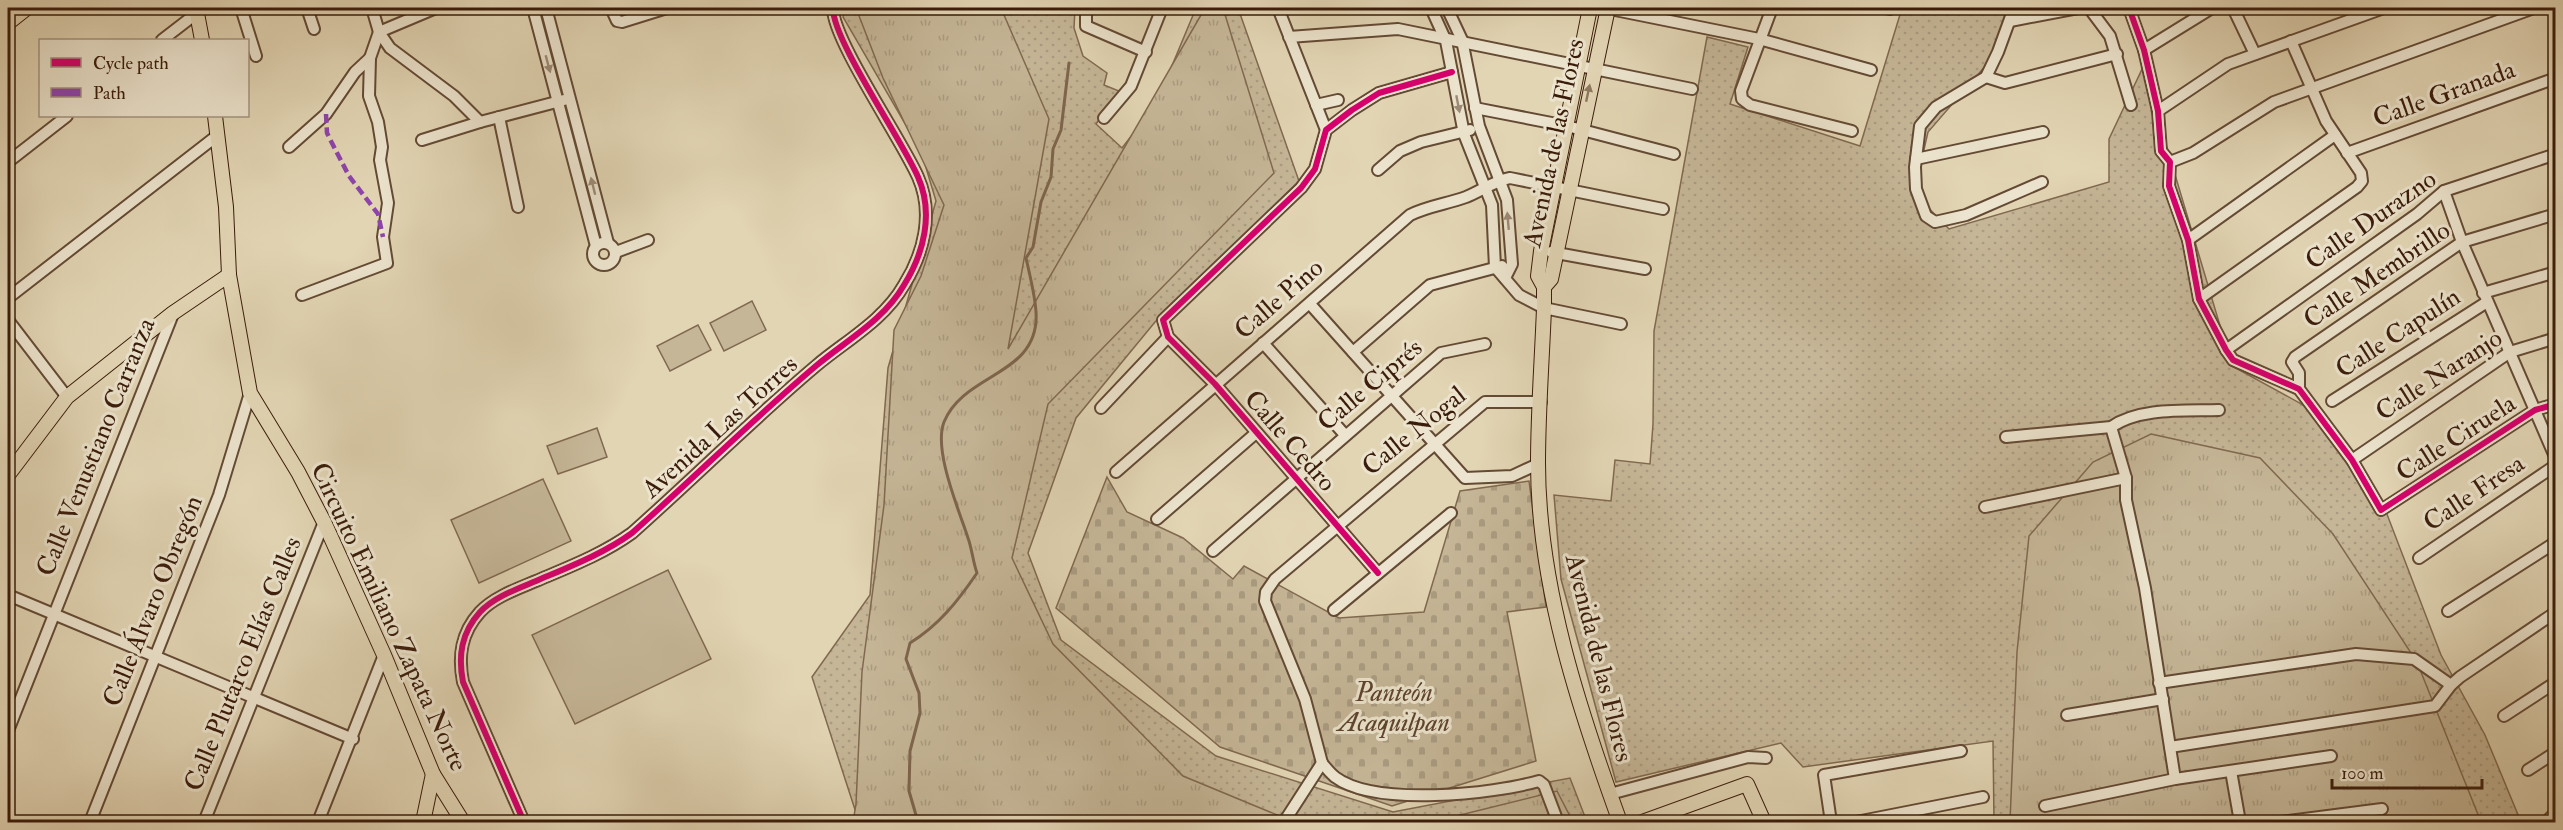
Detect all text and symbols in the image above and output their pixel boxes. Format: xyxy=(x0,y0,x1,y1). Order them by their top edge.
street label: Avenida de las Flores xyxy=(1516,36,1592,251)
legend xyxy=(39,39,249,117)
text: Cycle path xyxy=(93,52,169,75)
street label: Calle Granada xyxy=(2369,53,2520,135)
one-way arrow xyxy=(544,55,553,73)
text: Path xyxy=(93,82,126,105)
one-way arrow xyxy=(1583,84,1593,102)
one-way arrow xyxy=(1454,94,1463,113)
street label: Calle Durazno xyxy=(2299,163,2443,277)
one-way arrow xyxy=(588,177,598,195)
one-way arrow xyxy=(1503,211,1513,230)
street label: Calle Membrillo xyxy=(2298,214,2456,336)
street label: Calle Pino xyxy=(1228,252,1330,346)
street label: Calle Capulín xyxy=(2330,281,2467,386)
street label: Calle Venustiano Carranza xyxy=(30,313,163,581)
street label: Calle Naranjo xyxy=(2370,322,2508,428)
street label: Calle Ciprés xyxy=(1311,332,1430,439)
street label: Avenida Las Torres xyxy=(635,349,804,506)
street label: Calle Nogal xyxy=(1356,379,1473,483)
street label: Calle Cedro xyxy=(1237,384,1343,498)
street label: Calle Ciruela xyxy=(2390,387,2522,489)
street label: Calle Fresa xyxy=(2417,447,2531,538)
street label: Circuito Emiliano Zapata Norte xyxy=(302,458,475,777)
street label: Calle Álvaro Obregón xyxy=(94,490,210,711)
street label: Calle Plutarco Elías Calles xyxy=(177,532,309,796)
street label: Avenida de las Flores xyxy=(1558,550,1640,765)
park label: Panteón Acaquilpan xyxy=(1335,677,1450,739)
scale bar xyxy=(2332,752,2482,790)
text: 100 m xyxy=(2341,762,2384,785)

